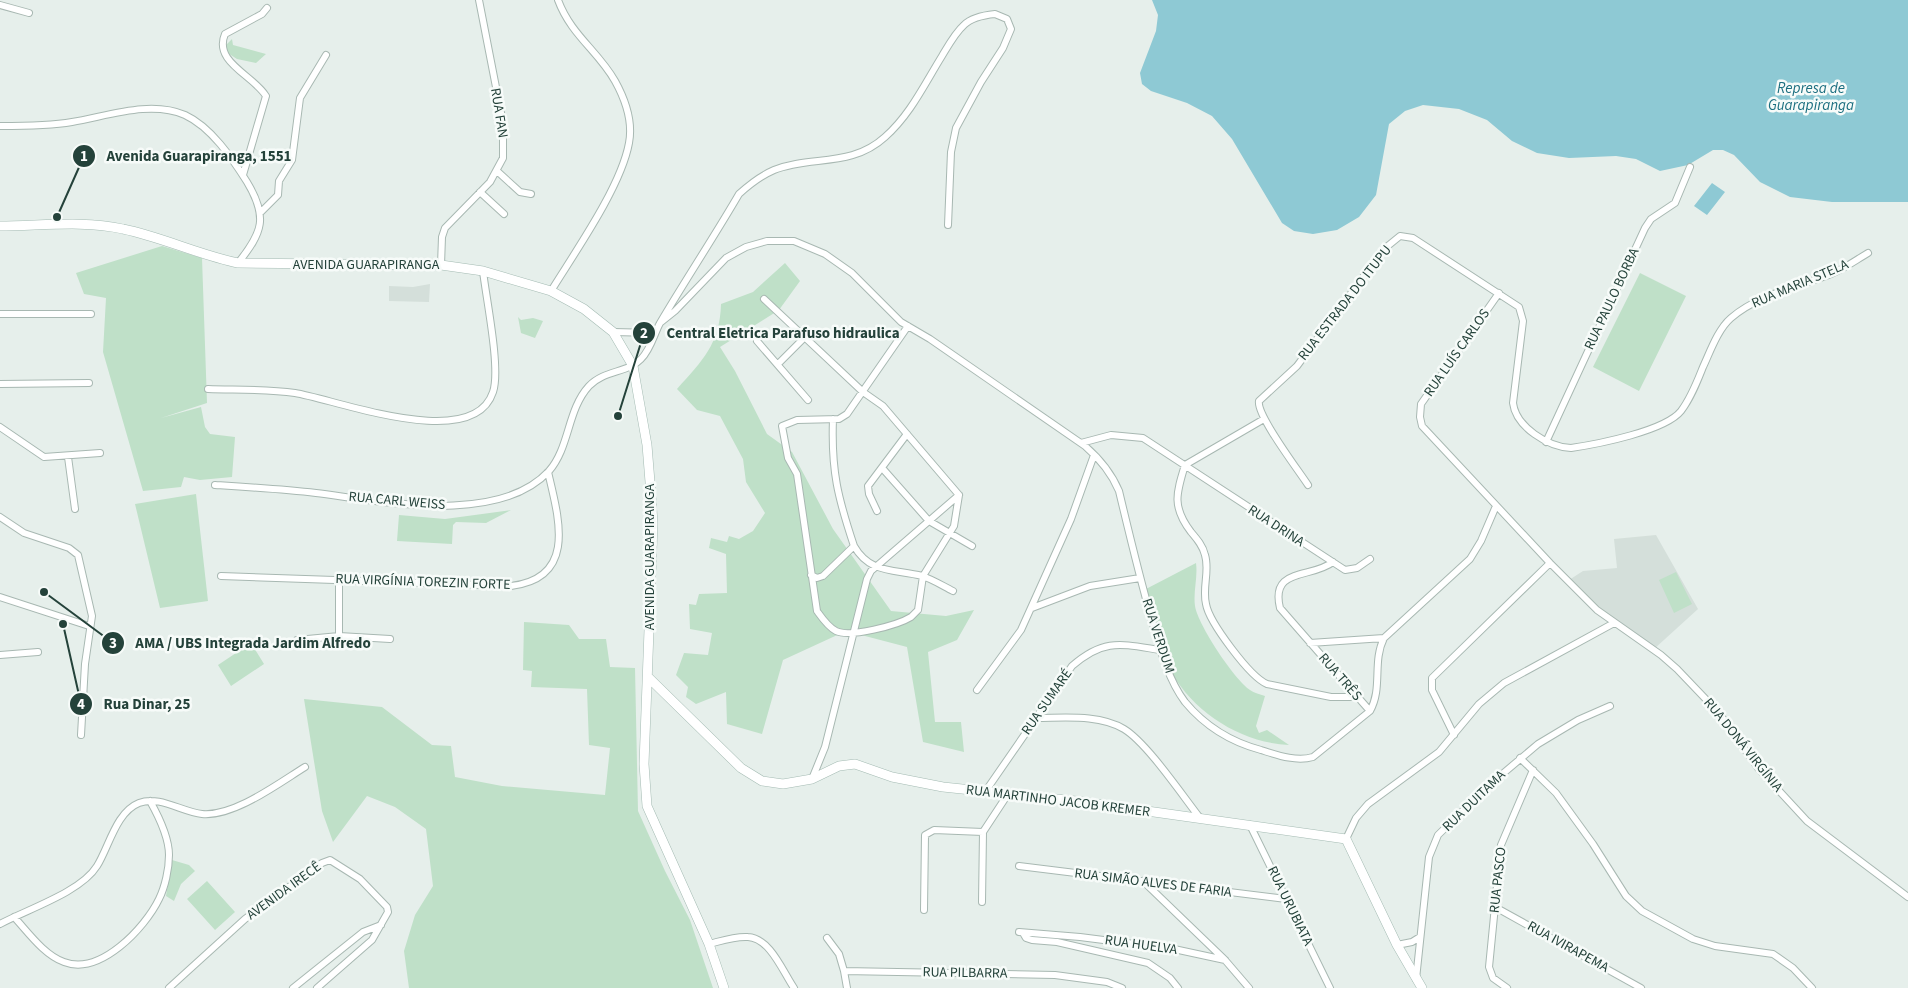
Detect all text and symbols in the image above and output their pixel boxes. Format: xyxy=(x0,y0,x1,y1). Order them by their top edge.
water label: Represa de Guarapiranga xyxy=(1768,78,1854,116)
street label: RUA FAN xyxy=(485,87,513,139)
callout: Avenida Guarapiranga, 1551 xyxy=(71,141,301,171)
text: 1 xyxy=(80,146,88,167)
text: Avenida Guarapiranga, 1551 xyxy=(105,146,292,167)
street label: RUA ESTRADA DO ITUPU xyxy=(1294,241,1396,365)
street label: RUA PAULO BORBA xyxy=(1580,244,1645,353)
street label: RUA MARIA STELA xyxy=(1748,254,1852,313)
street label: AVENIDA GUARAPIRANGA xyxy=(293,255,440,275)
street label: RUA LUÍS CARLOS xyxy=(1419,305,1495,401)
callout: Central Eletrica Parafuso hidraulica xyxy=(631,318,909,348)
text: 2 xyxy=(640,323,648,344)
text: Central Eletrica Parafuso hidraulica xyxy=(666,323,900,344)
street label: AVENIDA GUARAPIRANGA xyxy=(640,483,660,630)
street label: RUA CARL WEISS xyxy=(348,487,446,515)
street label: RUA DRINA xyxy=(1244,500,1309,552)
street label: RUA VIRGÍNIA TOREZIN FORTE xyxy=(335,569,511,595)
street label: RUA VERDUM xyxy=(1137,596,1179,676)
callout: AMA / UBS Integrada Jardim Alfredo xyxy=(101,628,381,658)
text: 3 xyxy=(109,633,117,654)
text: AMA / UBS Integrada Jardim Alfredo xyxy=(134,633,371,654)
street label: RUA TRÊS xyxy=(1314,649,1366,705)
street label: RUA SUMARÉ xyxy=(1017,665,1077,739)
callout: Rua Dinar, 25 xyxy=(69,689,201,719)
text: 4 xyxy=(77,694,85,715)
text: Rua Dinar, 25 xyxy=(104,694,190,715)
street label: RUA DONÁ VIRGÍNIA xyxy=(1699,694,1788,797)
street label: RUA DUITAMA xyxy=(1438,765,1510,836)
street label: RUA MARTINHO JACOB KREMER xyxy=(965,780,1151,822)
street label: RUA PASCO xyxy=(1485,846,1511,914)
street label: AVENIDA IRECÊ xyxy=(243,857,325,925)
street label: RUA SIMÃO ALVES DE FARIA xyxy=(1073,863,1233,903)
street label: RUA URUBIATA xyxy=(1262,863,1318,950)
street label: RUA IVIRAPEMA xyxy=(1524,916,1613,978)
street label: RUA HUELVA xyxy=(1103,930,1179,960)
street label: RUA PILBARRA xyxy=(922,962,1008,984)

